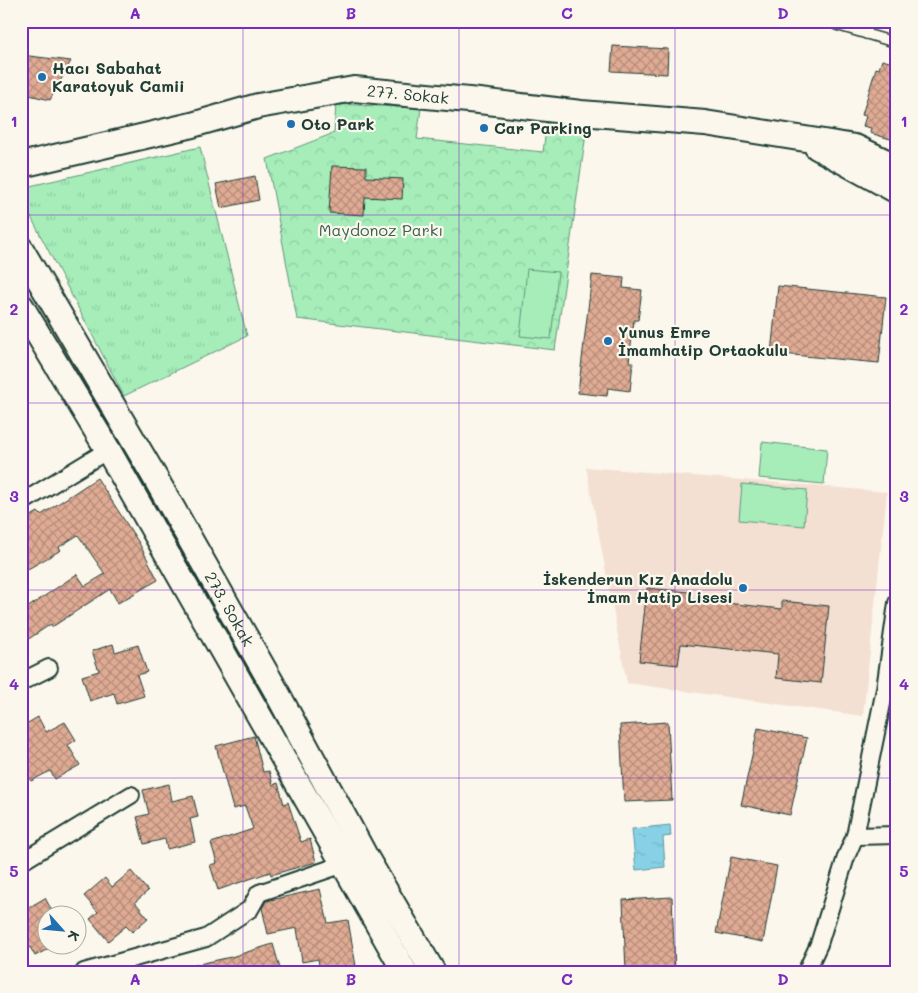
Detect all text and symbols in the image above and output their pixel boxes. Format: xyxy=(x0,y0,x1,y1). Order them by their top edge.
text: A xyxy=(129,2,141,23)
text: B xyxy=(346,2,356,23)
text: C xyxy=(561,2,573,23)
text: D xyxy=(777,2,789,23)
place label: Hacı Sabahat Karatoyuk Camii xyxy=(52,57,185,96)
marker: Hacı Sabahat Karatoyuk Camii xyxy=(36,71,48,83)
street label: 277. Sokak xyxy=(366,79,450,108)
text: 1 xyxy=(10,110,18,131)
text: 1 xyxy=(900,110,908,131)
place label: Oto Park xyxy=(301,113,374,134)
place label: Car Parking xyxy=(494,117,592,138)
marker: Oto Park xyxy=(285,118,297,130)
marker: Car Parking xyxy=(478,122,490,134)
park label: Maydonoz Parkı xyxy=(319,219,443,240)
text: 2 xyxy=(10,298,19,319)
text: 2 xyxy=(900,298,909,319)
place label: Yunus Emre İmamhatip Ortaokulu xyxy=(618,321,788,360)
marker: Yunus Emre İmamhatip Ortaokulu xyxy=(602,335,614,347)
text: 3 xyxy=(9,485,19,506)
text: 3 xyxy=(899,485,909,506)
street label: 273. Sokak xyxy=(200,568,260,650)
place label: İskenderun Kız Anadolu İmam Hatip Lisesi xyxy=(543,568,733,607)
marker: İskenderun Kız Anadolu İmam Hatip Lisesi xyxy=(737,582,749,594)
text: 4 xyxy=(9,673,19,694)
text: 4 xyxy=(899,673,909,694)
text: 5 xyxy=(9,860,19,881)
text: 5 xyxy=(899,860,909,881)
north arrow xyxy=(38,906,88,956)
text: K xyxy=(63,928,85,945)
text: A xyxy=(129,968,141,989)
text: B xyxy=(346,968,356,989)
text: C xyxy=(561,968,573,989)
text: D xyxy=(777,968,789,989)

